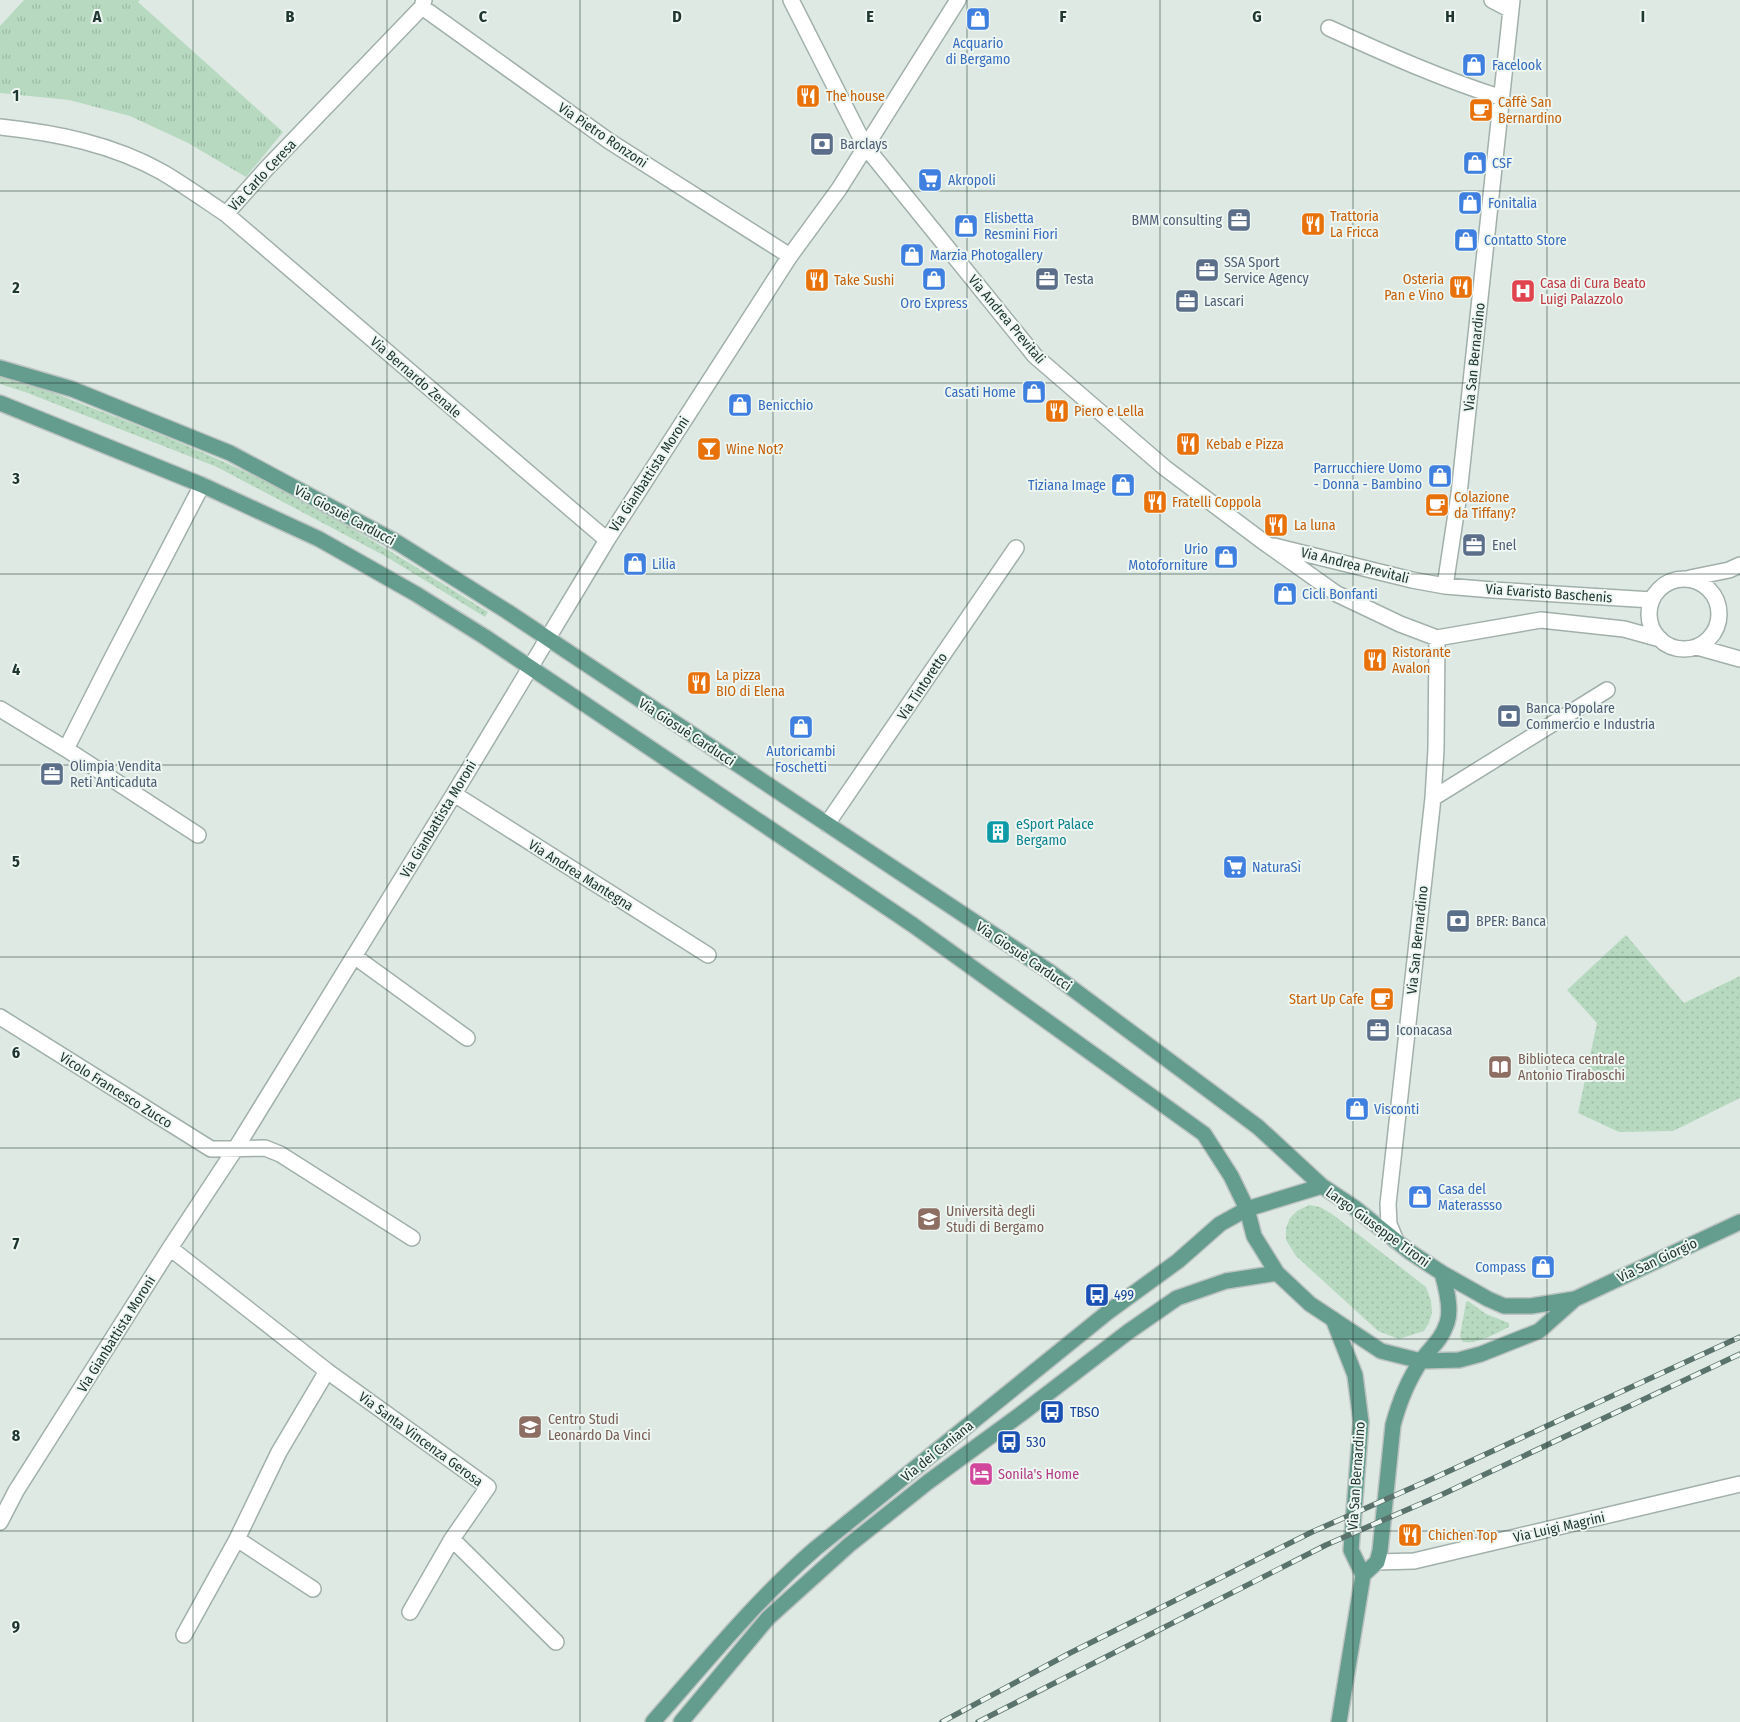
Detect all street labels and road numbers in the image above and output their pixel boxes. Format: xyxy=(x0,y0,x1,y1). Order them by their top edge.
street label: Via Pietro Ronzoni xyxy=(555,99,651,172)
street label: Via Carlo Ceresa xyxy=(225,136,300,215)
street label: Via Andrea Previtali xyxy=(964,271,1049,367)
street label: Via San Bernardino xyxy=(1460,302,1489,412)
street label: Via Bernardo Zenale xyxy=(367,333,465,422)
street label: Via Gianbattista Moroni xyxy=(606,413,693,535)
street label: Via Giosuè Carducci xyxy=(291,482,398,549)
street label: Via Andrea Previtali xyxy=(1299,544,1411,587)
street label: Via Evaristo Baschenis xyxy=(1485,581,1613,606)
street label: Via Tintoretto xyxy=(894,649,951,723)
street label: Via Giosuè Carducci xyxy=(635,695,738,770)
street label: Via Gianbattista Moroni xyxy=(397,757,480,881)
street label: Via Andrea Mantegna xyxy=(525,836,637,915)
street label: Via San Bernardino xyxy=(1403,885,1432,995)
street label: Via Giosuè Carducci xyxy=(973,918,1075,995)
street label: Vicolo Francesco Zucco xyxy=(56,1049,175,1132)
street label: Largo Giuseppe Tironi xyxy=(1322,1184,1433,1271)
street label: Via San Giorgio xyxy=(1614,1235,1700,1286)
street label: Via Gianbattista Moroni xyxy=(74,1273,159,1396)
street label: Via Santa Vincenza Gerosa xyxy=(355,1389,486,1490)
street label: Via dei Caniana xyxy=(898,1417,977,1486)
street label: Via San Bernardino xyxy=(1344,1421,1369,1531)
street label: Via Luigi Magrini xyxy=(1512,1509,1607,1546)

